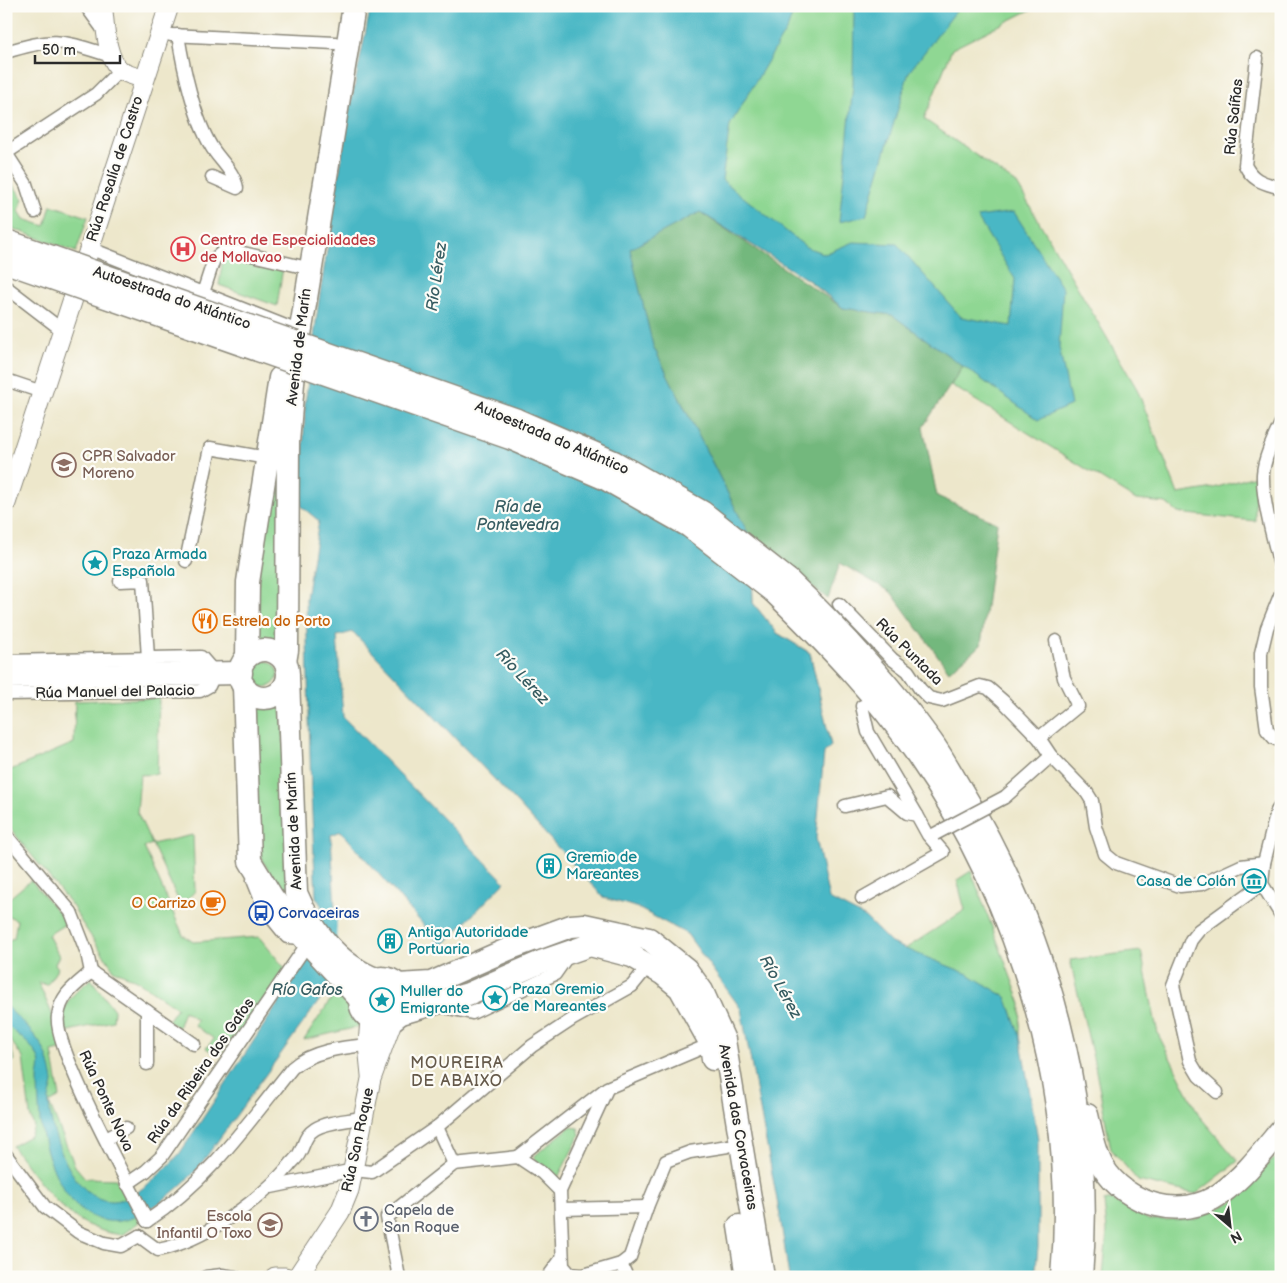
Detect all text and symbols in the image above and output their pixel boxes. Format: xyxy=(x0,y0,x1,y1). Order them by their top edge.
scale bar xyxy=(35,32,120,64)
text: 50 m xyxy=(42,41,76,60)
street label: Rúa Saíñas xyxy=(1221,77,1248,156)
street label: Rúa Rosalía de Castro xyxy=(82,94,148,244)
place label: Centro de Especialidades de Mollavao xyxy=(200,231,376,267)
hospital icon: Centro de Especialidades de Mollavao xyxy=(170,236,196,262)
water label: Río Lérez xyxy=(423,241,451,313)
street label: Autoestrada do Atlántico xyxy=(91,262,253,334)
street label: Avenida de Marín xyxy=(282,287,316,407)
street label: Autoestrada do Atlántico xyxy=(472,397,632,479)
place label: CPR Salvador Moreno xyxy=(82,447,176,483)
school or university icon: CPR Salvador Moreno xyxy=(51,452,77,478)
water label: Ría de Pontevedra xyxy=(477,498,559,535)
place label: Praza Armada Española xyxy=(112,545,207,581)
place icon: Praza Armada Española xyxy=(82,550,108,576)
restaurant icon: Estrela do Porto xyxy=(192,608,218,634)
place label: Estrela do Porto xyxy=(222,612,330,631)
street label: Rúa Puntada xyxy=(871,614,947,690)
water label: Río Lérez xyxy=(491,645,553,709)
street label: Rúa Manuel del Palacio xyxy=(35,681,195,703)
street label: Avenida de Marín xyxy=(281,771,307,891)
place label: Gremio de Mareantes xyxy=(566,848,639,884)
building icon: Gremio de Mareantes xyxy=(536,853,562,879)
museum icon: Casa de Colón xyxy=(1241,868,1267,894)
place label: Casa de Colón xyxy=(1136,872,1236,891)
cafe icon: O Carrizo xyxy=(200,890,226,916)
place label: O Carrizo xyxy=(132,894,196,913)
bus stop icon: Corvaceiras xyxy=(248,900,274,926)
place label: Corvaceiras xyxy=(278,904,360,923)
place label: Antiga Autoridade Portuaria xyxy=(408,923,529,959)
building icon: Antiga Autoridade Portuaria xyxy=(377,928,403,954)
water label: Río Lérez xyxy=(755,952,805,1022)
place label: Praza Gremio de Mareantes xyxy=(512,980,607,1016)
water label: Río Gafos xyxy=(271,981,343,1000)
place label: Muller do Emigrante xyxy=(400,982,470,1018)
place icon: Praza Gremio de Mareantes xyxy=(482,985,508,1011)
place icon: Muller do Emigrante xyxy=(369,987,395,1013)
street label: Rúa da Ribeira dos Gafos xyxy=(143,994,259,1148)
street label: Avenida das Corvaceiras xyxy=(714,1043,762,1212)
street label: Rúa Ponte Nova xyxy=(74,1047,138,1155)
district label: MOUREIRA DE ABAIXO xyxy=(410,1054,504,1091)
street label: Rúa San Roque xyxy=(338,1086,378,1194)
north arrow xyxy=(1204,1200,1254,1250)
place label: Capela de San Roque xyxy=(384,1201,459,1237)
church icon: Capela de San Roque xyxy=(353,1206,379,1232)
place label: Escola Infantil O Toxo xyxy=(157,1207,252,1243)
school or university icon: Escola Infantil O Toxo xyxy=(257,1212,283,1238)
text: N xyxy=(1227,1227,1245,1247)

